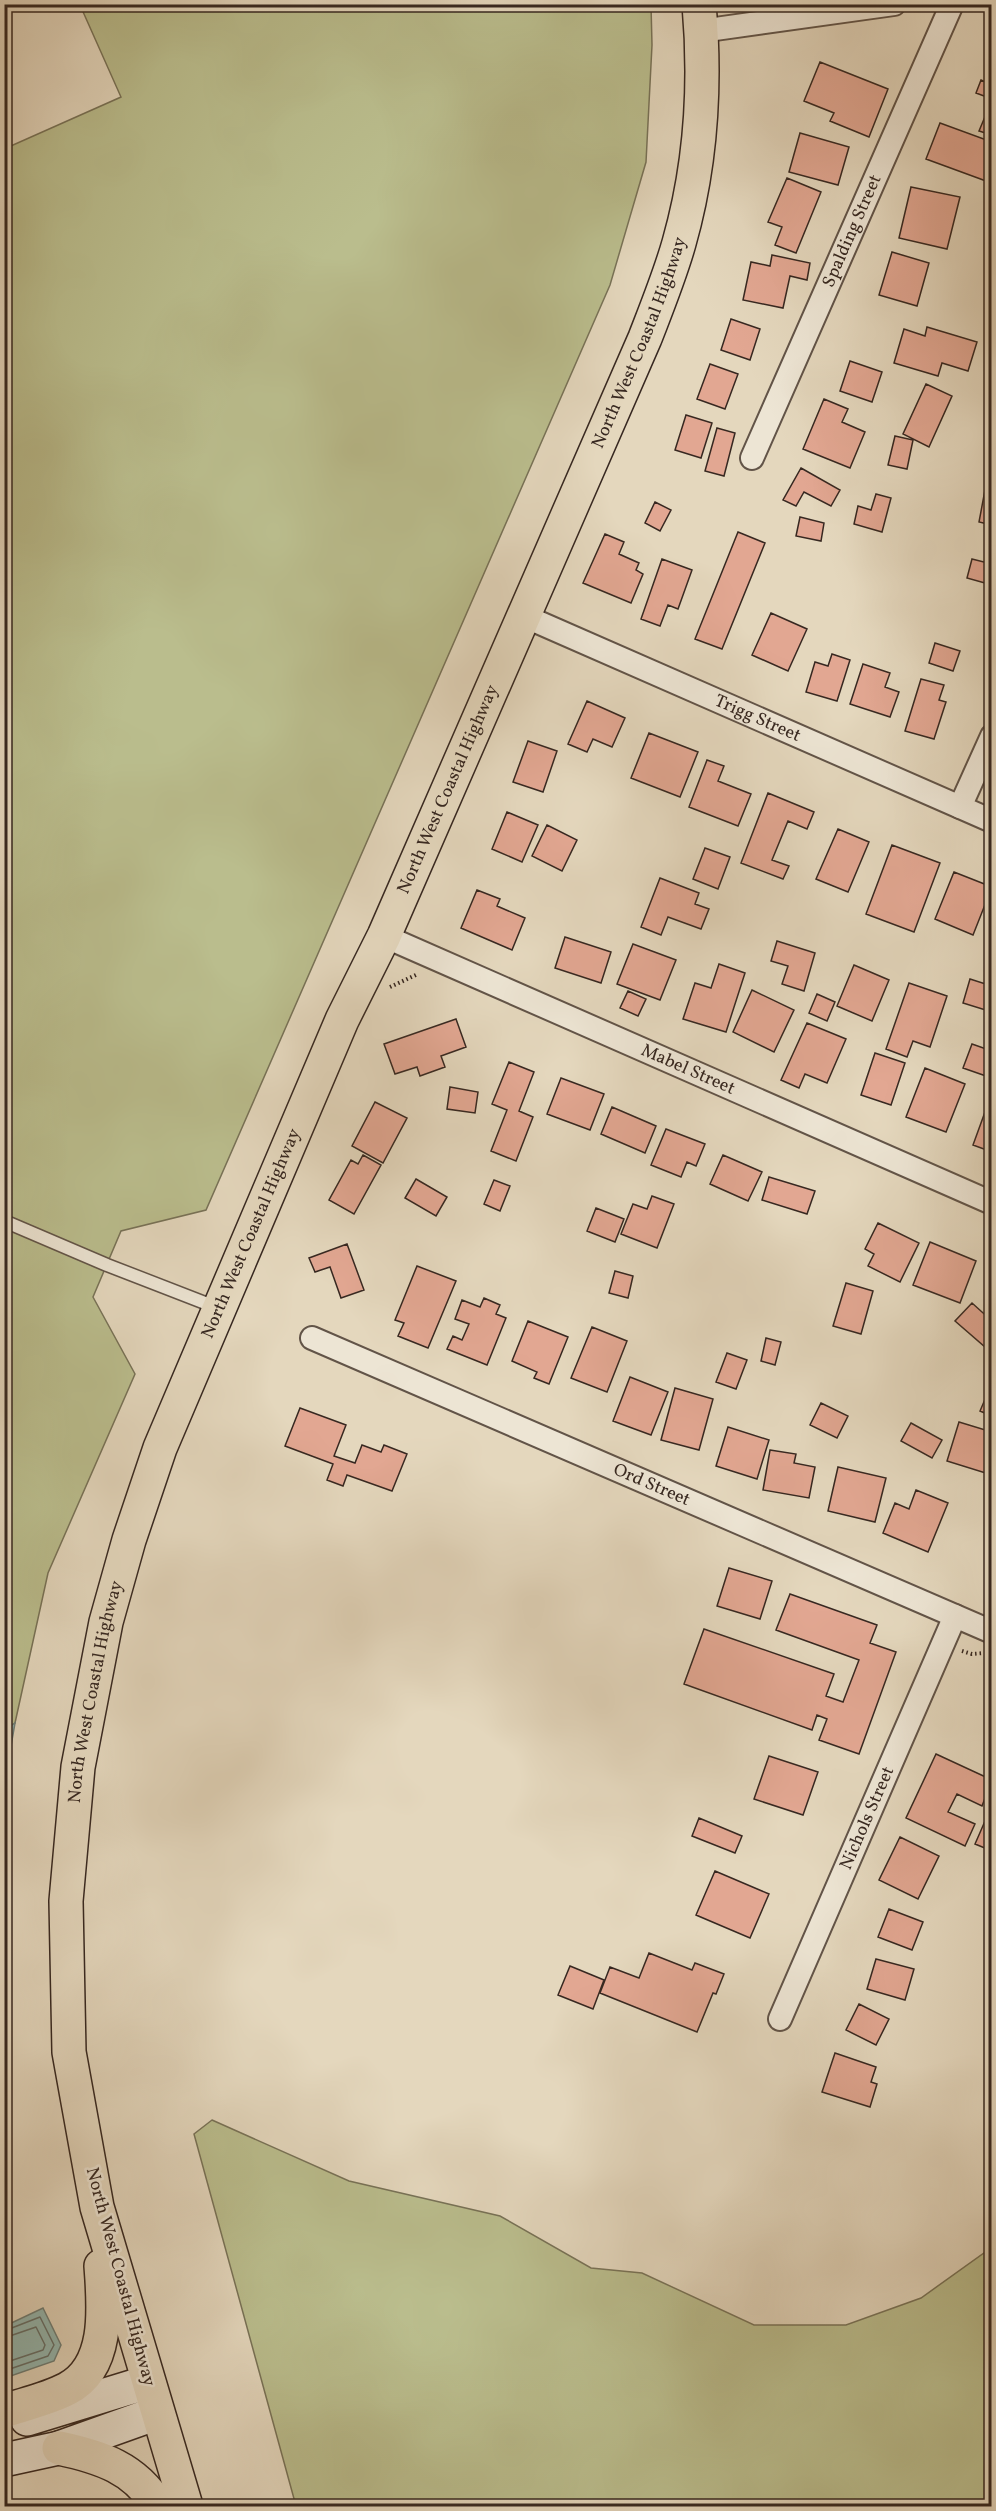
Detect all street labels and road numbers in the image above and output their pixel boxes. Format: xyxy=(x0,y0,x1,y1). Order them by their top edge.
street label: Spalding Street xyxy=(816,171,888,291)
street label: North West Coastal Highway xyxy=(586,234,693,453)
street label: North West Coastal Highway xyxy=(391,680,505,898)
street label: Trigg Street xyxy=(710,688,805,748)
street label: Mabel Street xyxy=(637,1038,739,1101)
street label: North West Coastal Highway xyxy=(195,1124,307,1342)
street label: Ord Street xyxy=(609,1457,694,1513)
street label: North West Coastal Highway xyxy=(62,1578,130,1804)
street label: Nichols Street xyxy=(834,1762,901,1874)
street label: North West Coastal Highway xyxy=(79,2165,161,2390)

